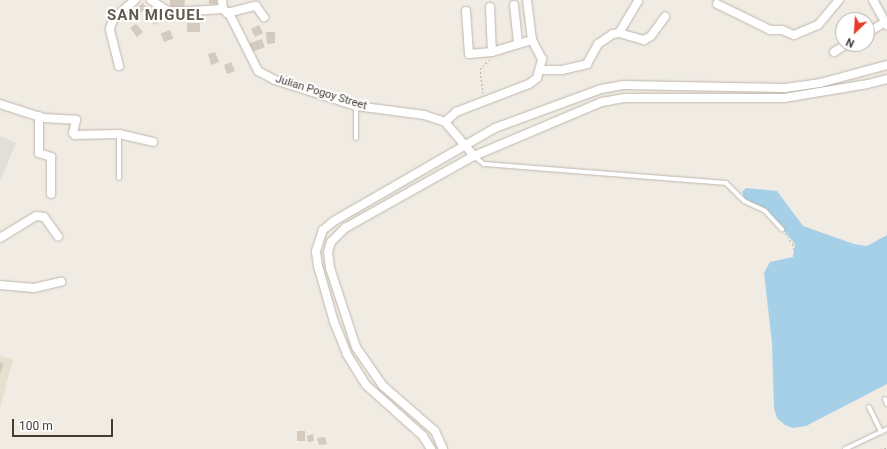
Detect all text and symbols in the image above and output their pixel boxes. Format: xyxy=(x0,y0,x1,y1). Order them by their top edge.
district label: SAN MIGUEL xyxy=(107,7,205,25)
north arrow xyxy=(835,12,875,52)
text: N xyxy=(844,35,856,50)
street label: Julian Pogoy Street xyxy=(274,73,368,113)
scale bar xyxy=(14,411,115,437)
text: 100 m xyxy=(19,419,53,433)

